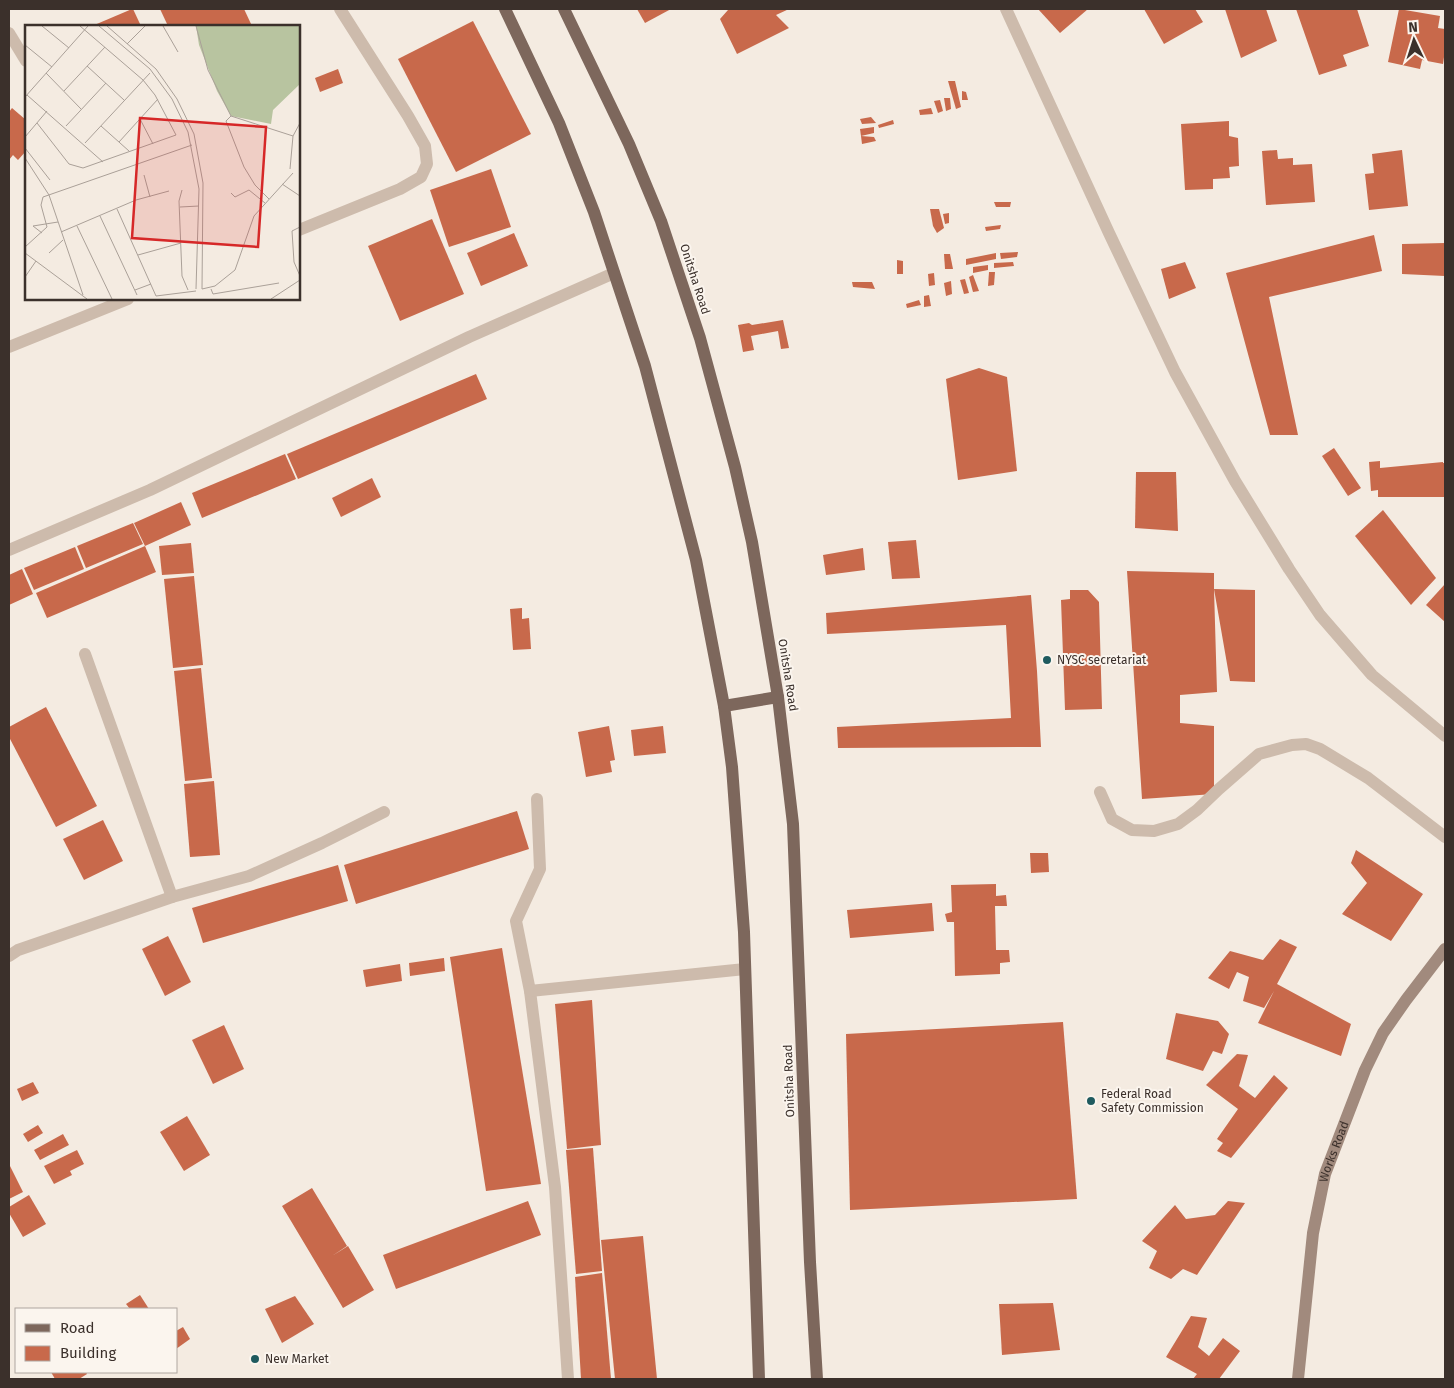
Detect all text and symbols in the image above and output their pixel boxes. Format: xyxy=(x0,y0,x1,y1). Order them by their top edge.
north arrow xyxy=(1389,15,1439,65)
text: N xyxy=(1408,19,1418,36)
inset map xyxy=(25,25,300,300)
street label: Onitsha Road xyxy=(677,242,713,316)
street label: Onitsha Road xyxy=(775,638,801,712)
place label: NYSC secretariat xyxy=(1057,653,1147,667)
marker: NYSC secretariat xyxy=(1041,654,1053,666)
street label: Onitsha Road xyxy=(781,1044,797,1118)
place label: Federal Road Safety Commission xyxy=(1101,1087,1204,1115)
marker: Federal Road Safety Commission xyxy=(1085,1095,1097,1107)
street label: Works Road xyxy=(1317,1119,1352,1183)
legend xyxy=(15,1308,178,1373)
text: Road xyxy=(60,1319,95,1337)
text: Building xyxy=(60,1344,116,1362)
place label: New Market xyxy=(265,1352,330,1366)
marker: New Market xyxy=(249,1353,261,1365)

